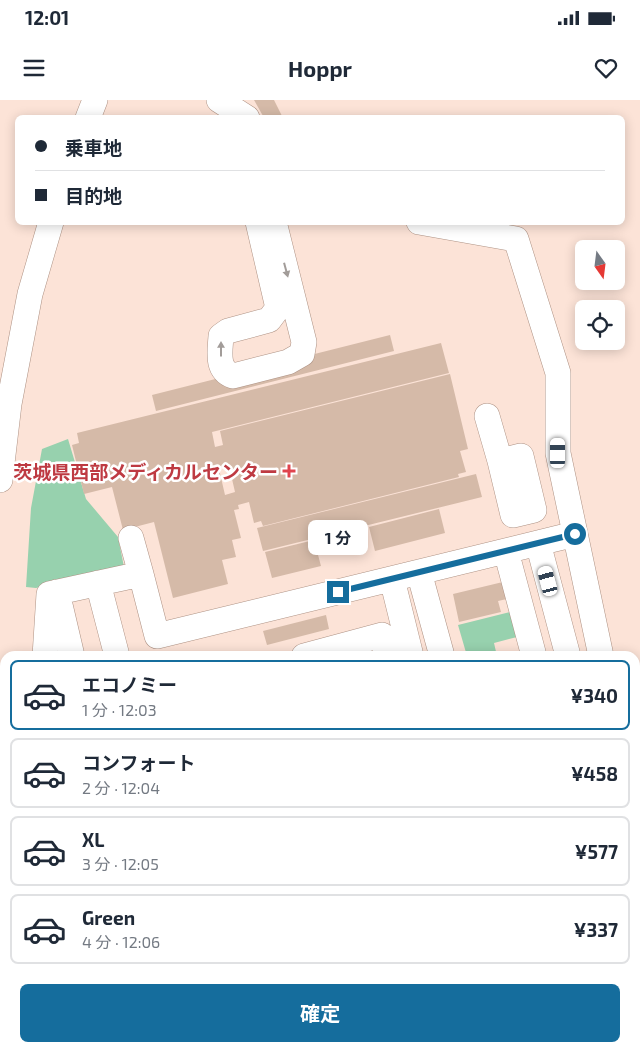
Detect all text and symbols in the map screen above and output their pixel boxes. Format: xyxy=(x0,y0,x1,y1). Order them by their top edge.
text: 12:01 xyxy=(25,6,69,29)
icon: menu xyxy=(20,54,48,82)
icon: heart xyxy=(592,54,620,82)
text: Hoppr xyxy=(288,55,352,81)
text: 乗車地 xyxy=(65,136,122,159)
text: 目的地 xyxy=(65,184,122,207)
north arrow xyxy=(575,240,625,290)
map controls xyxy=(575,240,625,350)
one-way arrow xyxy=(282,262,290,277)
button: locate xyxy=(575,300,625,350)
one-way arrow xyxy=(217,341,225,357)
car xyxy=(550,438,565,468)
place label: 茨城県西部メディカルセンター xyxy=(13,460,278,483)
marker: 茨城県西部メディカルセンター xyxy=(282,464,296,478)
callout: 1 分 xyxy=(308,520,368,554)
route start xyxy=(564,523,586,545)
text: 1 分 xyxy=(325,528,351,547)
car xyxy=(536,565,559,597)
route end xyxy=(327,581,349,603)
icon: car xyxy=(22,673,67,718)
text: エコノミー xyxy=(82,673,177,696)
text: ¥340 xyxy=(571,684,618,707)
text: 1 分 · 12:03 xyxy=(82,700,157,719)
icon: car xyxy=(22,751,67,796)
text: コンフォート xyxy=(82,751,195,774)
text: ¥458 xyxy=(571,762,618,785)
text: 2 分 · 12:04 xyxy=(82,778,160,797)
text: XL xyxy=(82,828,104,851)
icon: car xyxy=(22,829,67,874)
text: ¥577 xyxy=(575,840,618,863)
text: 3 分 · 12:05 xyxy=(82,854,159,873)
text: Green xyxy=(82,906,135,929)
icon: car xyxy=(22,907,67,952)
text: ¥337 xyxy=(574,918,618,941)
text: 4 分 · 12:06 xyxy=(82,932,160,951)
button: 確定 xyxy=(20,984,620,1042)

